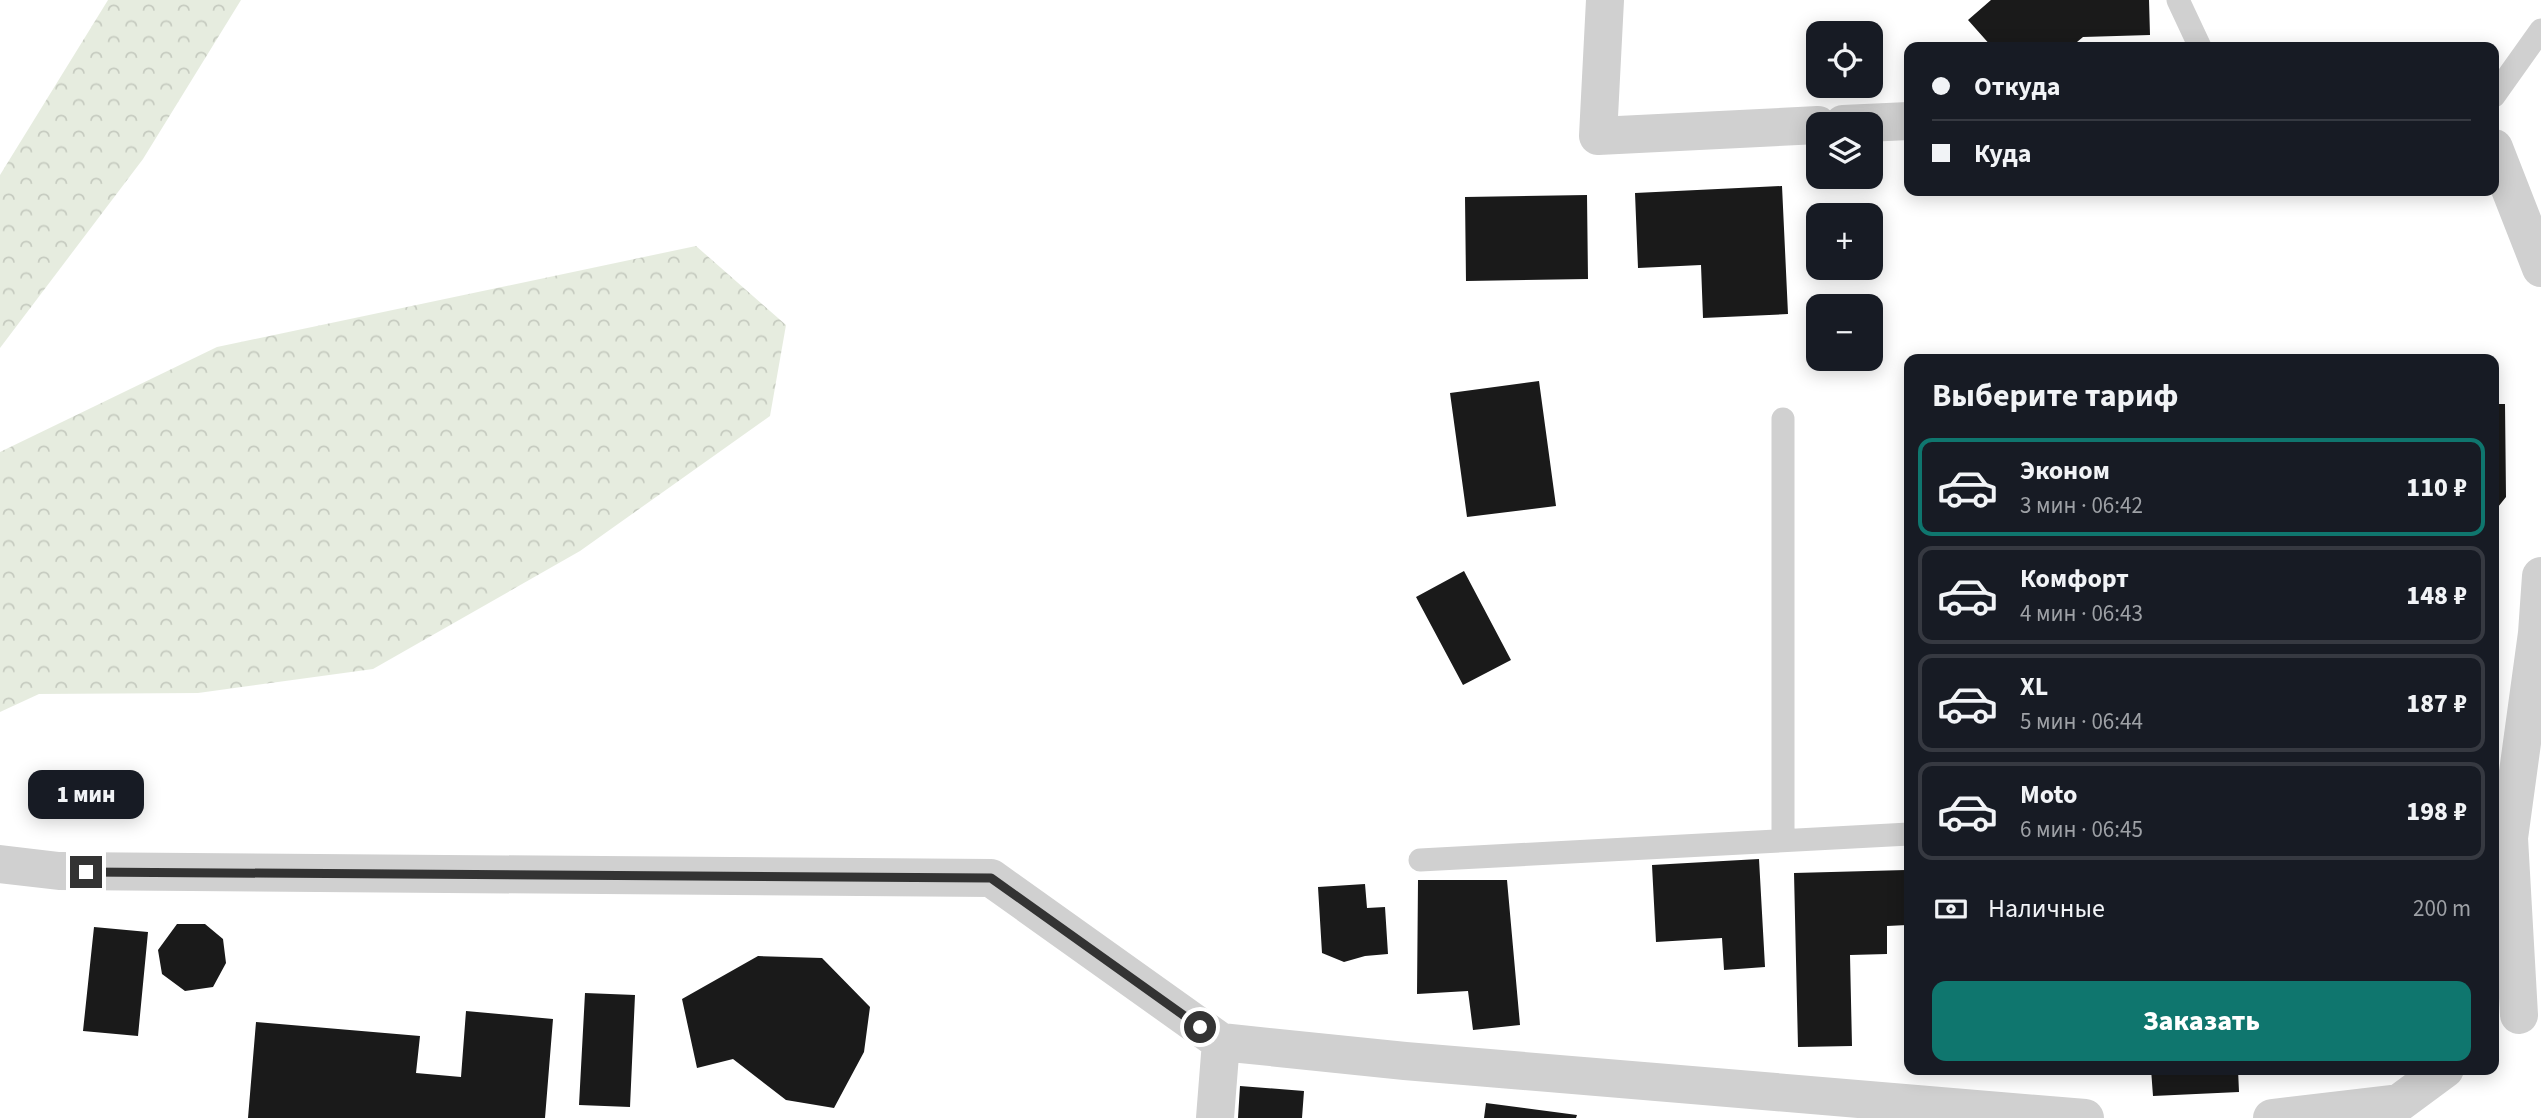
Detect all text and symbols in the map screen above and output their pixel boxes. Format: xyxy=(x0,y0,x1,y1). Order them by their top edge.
map controls xyxy=(1806,21,1883,371)
button: locate xyxy=(1806,21,1883,98)
text: Откуда xyxy=(1974,68,2061,105)
button: layers xyxy=(1806,112,1883,189)
text: Куда xyxy=(1974,135,2032,172)
button: + xyxy=(1806,203,1883,280)
button: − xyxy=(1806,294,1883,371)
text: Выберите тариф xyxy=(1932,373,2179,419)
text: Эконом xyxy=(2020,452,2110,489)
icon: car xyxy=(1936,456,1999,519)
text: 110 ₽ xyxy=(2406,469,2467,506)
text: 3 мин · 06:42 xyxy=(2020,489,2143,522)
text: Комфорт xyxy=(2020,560,2129,597)
icon: car xyxy=(1936,564,1999,627)
text: 148 ₽ xyxy=(2406,577,2467,614)
text: 4 мин · 06:43 xyxy=(2020,597,2143,630)
text: XL xyxy=(2020,668,2048,705)
icon: car xyxy=(1936,672,1999,735)
text: 187 ₽ xyxy=(2406,685,2467,722)
text: 5 мин · 06:44 xyxy=(2020,705,2143,738)
callout: 1 мин xyxy=(28,770,144,820)
text: Moto xyxy=(2020,776,2077,813)
text: 1 мин xyxy=(56,778,116,811)
icon: car xyxy=(1936,780,1999,843)
text: 198 ₽ xyxy=(2406,793,2467,830)
text: 6 мин · 06:45 xyxy=(2020,813,2143,846)
route end xyxy=(70,856,102,888)
icon: cash xyxy=(1932,890,1970,928)
text: Наличные xyxy=(1988,890,2105,927)
text: 200 m xyxy=(2413,892,2471,925)
button: Заказать xyxy=(1932,981,2471,1061)
route start xyxy=(1184,1011,1216,1043)

